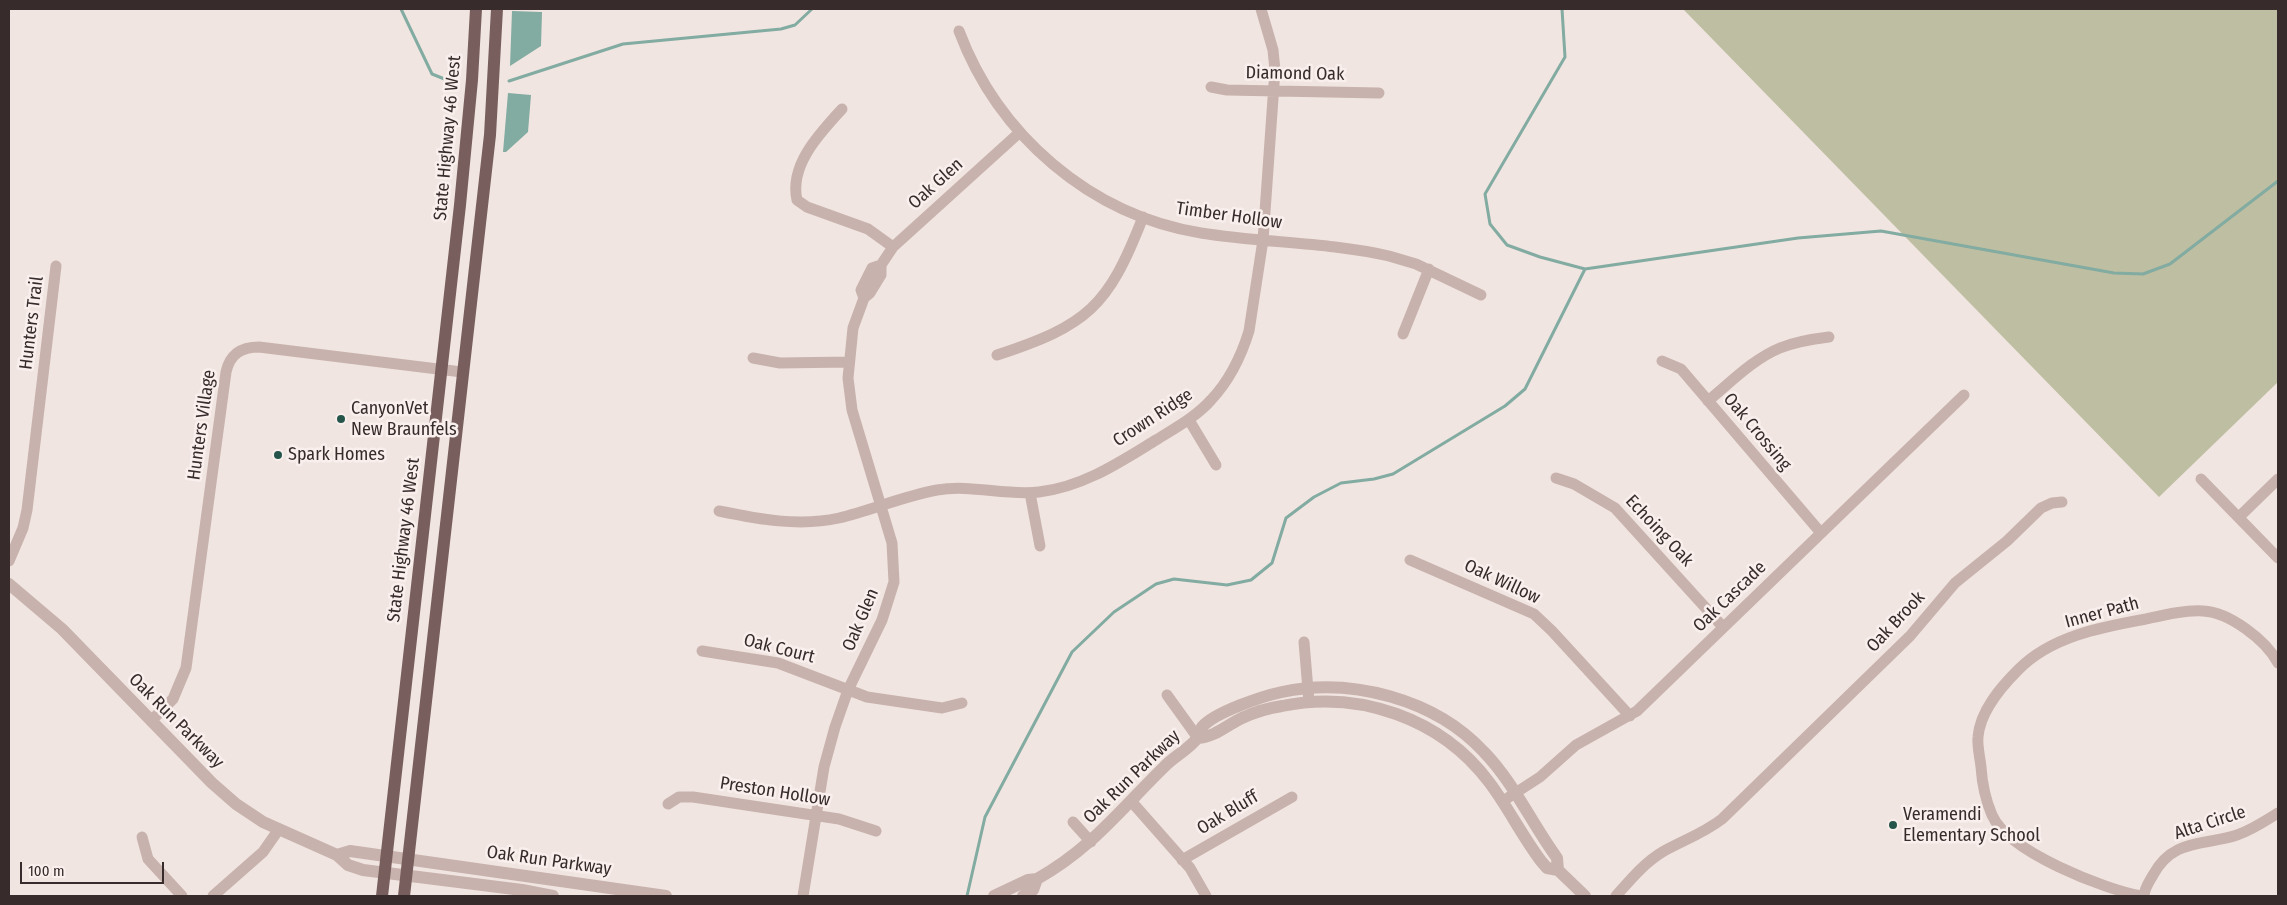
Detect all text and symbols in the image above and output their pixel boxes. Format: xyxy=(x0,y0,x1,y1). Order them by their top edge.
street label: State Highway 46 West xyxy=(430,55,466,221)
street label: Diamond Oak xyxy=(1245,62,1345,86)
street label: Oak Glen xyxy=(904,154,968,214)
street label: Timber Hollow xyxy=(1175,198,1283,234)
street label: Hunters Trail xyxy=(16,275,48,371)
street label: Hunters Village xyxy=(184,368,220,482)
street label: Crown Ridge xyxy=(1109,384,1197,452)
street label: Oak Crossing xyxy=(1718,389,1796,475)
place label: CanyonVet New Braunfels xyxy=(351,398,457,440)
marker: CanyonVet New Braunfels xyxy=(335,413,347,425)
place label: Spark Homes xyxy=(288,444,385,466)
marker: Spark Homes xyxy=(272,449,284,461)
street label: State Highway 46 West xyxy=(383,456,425,624)
street label: Echoing Oak xyxy=(1620,491,1698,571)
street label: Oak Willow xyxy=(1461,555,1543,609)
street label: Oak Cascade xyxy=(1689,557,1771,637)
street label: Oak Glen xyxy=(838,585,884,655)
street label: Oak Brook xyxy=(1862,587,1930,657)
street label: Inner Path xyxy=(2063,593,2141,633)
street label: Oak Court xyxy=(741,630,817,668)
street label: Oak Run Parkway xyxy=(124,669,228,773)
street label: Oak Run Parkway xyxy=(1079,726,1185,828)
street label: Preston Hollow xyxy=(718,773,832,811)
street label: Oak Bluff xyxy=(1193,786,1263,840)
street label: Alta Circle xyxy=(2172,801,2248,845)
place label: Veramendi Elementary School xyxy=(1903,804,2040,846)
marker: Veramendi Elementary School xyxy=(1887,819,1899,831)
street label: Oak Run Parkway xyxy=(485,842,613,880)
scale bar xyxy=(22,852,166,884)
text: 100 m xyxy=(28,862,65,880)

